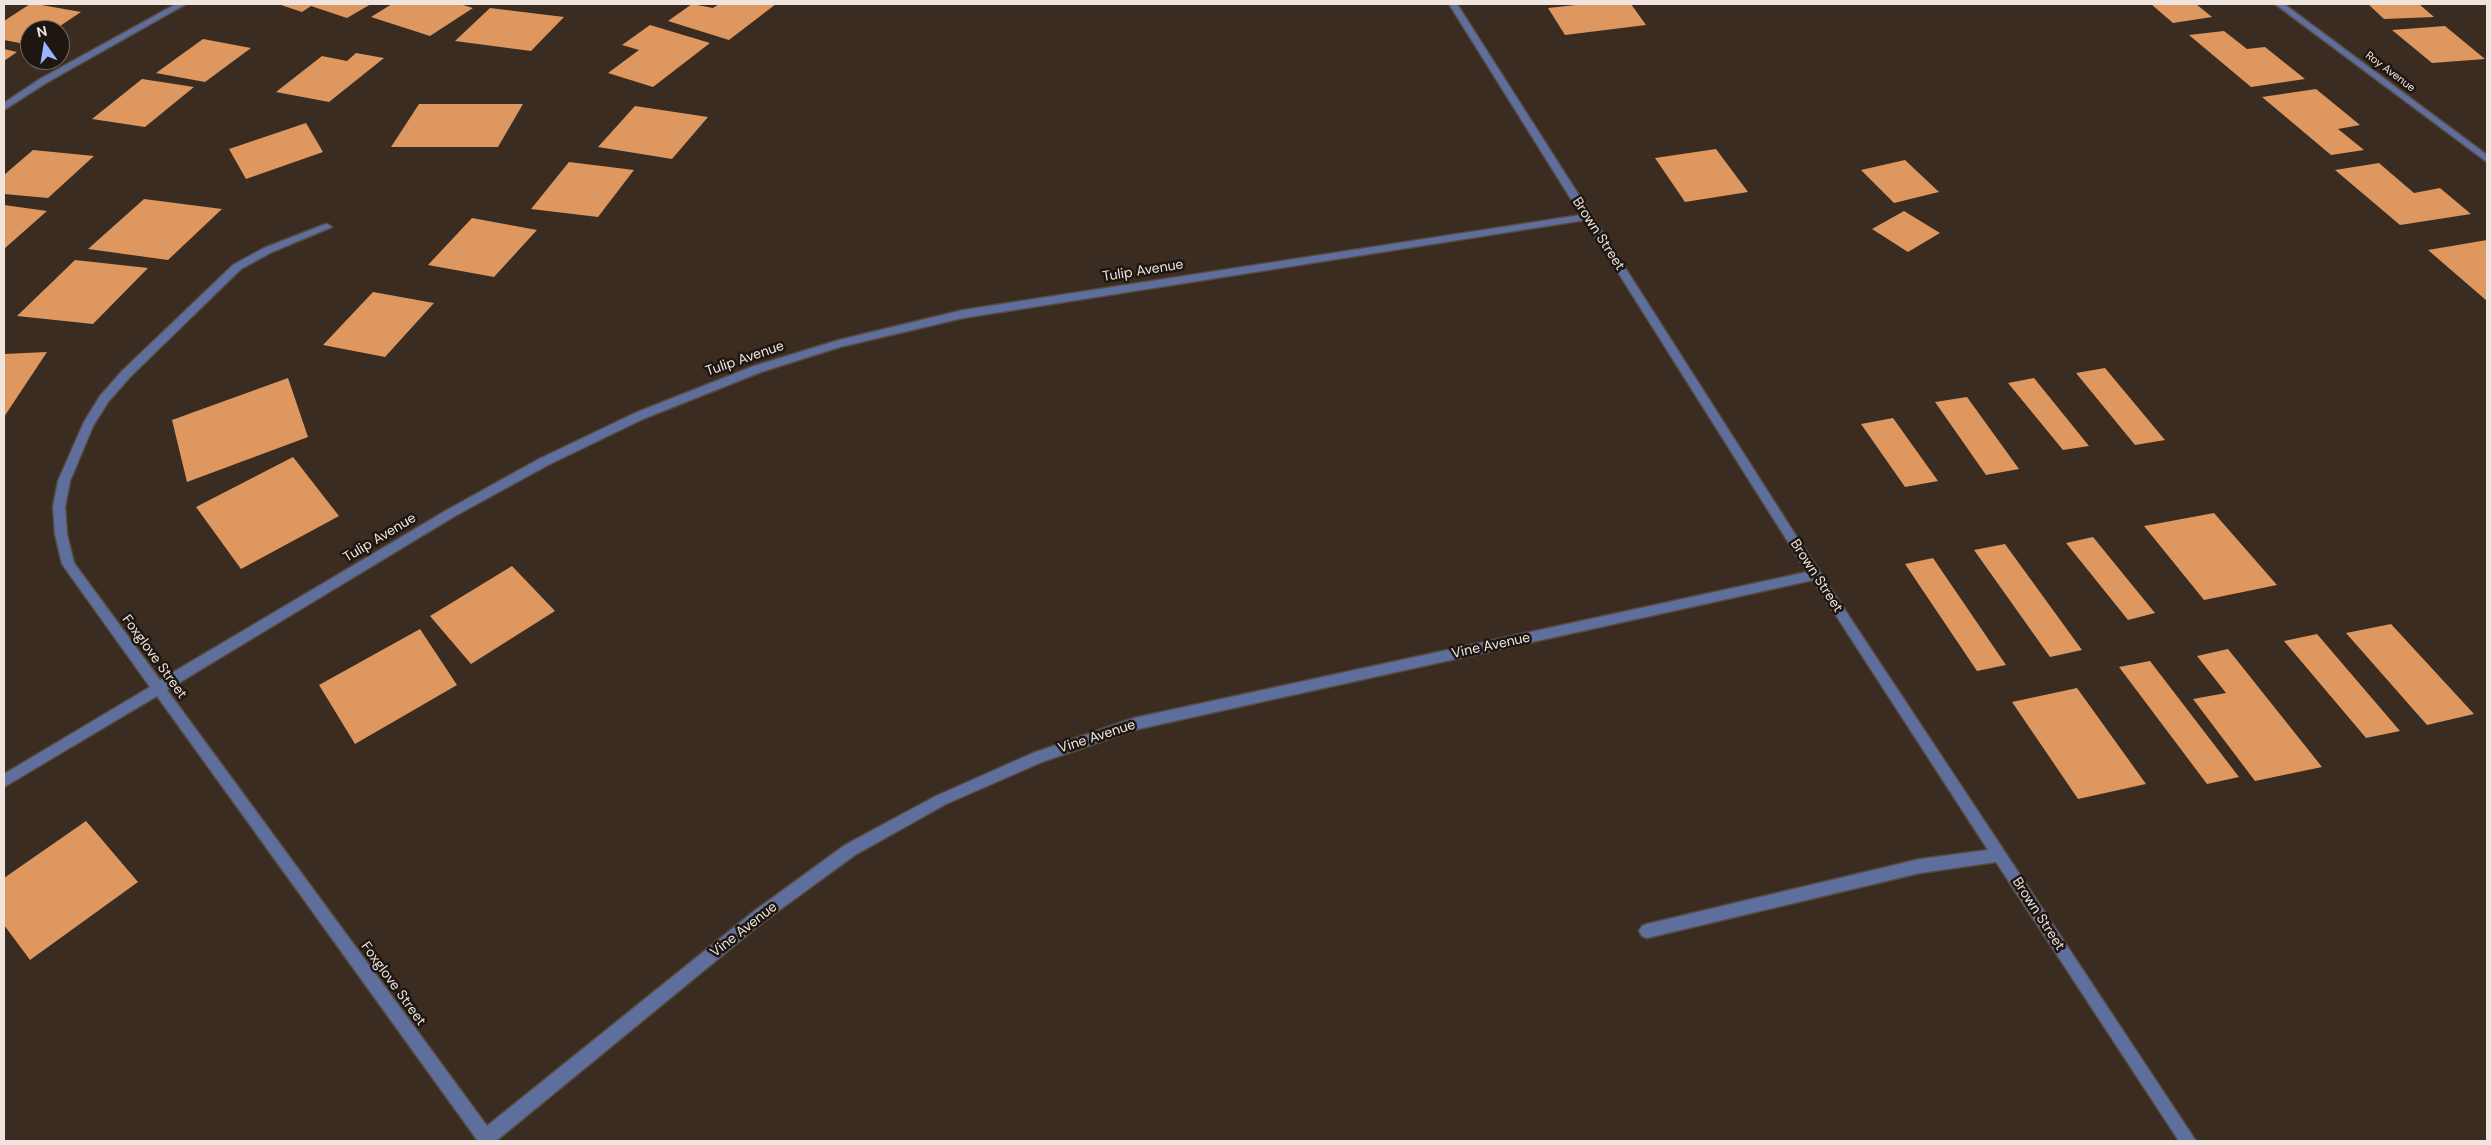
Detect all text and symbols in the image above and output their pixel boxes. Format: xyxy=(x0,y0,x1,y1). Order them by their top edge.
north arrow xyxy=(20,20,70,70)
text: N xyxy=(35,21,49,41)
street label: Roy Avenue xyxy=(2363,49,2417,95)
street label: Brown Street xyxy=(1568,194,1628,274)
street label: Tulip Avenue xyxy=(1101,256,1185,286)
street label: Tulip Avenue xyxy=(704,338,786,380)
street label: Tulip Avenue xyxy=(341,510,419,566)
street label: Brown Street xyxy=(1786,536,1846,616)
street label: Foxglove Street xyxy=(118,612,190,702)
street label: Vine Avenue xyxy=(1450,629,1532,663)
street label: Vine Avenue xyxy=(1056,717,1138,757)
street label: Brown Street xyxy=(2008,874,2068,954)
street label: Vine Avenue xyxy=(707,899,781,961)
street label: Foxglove Street xyxy=(357,939,429,1029)

